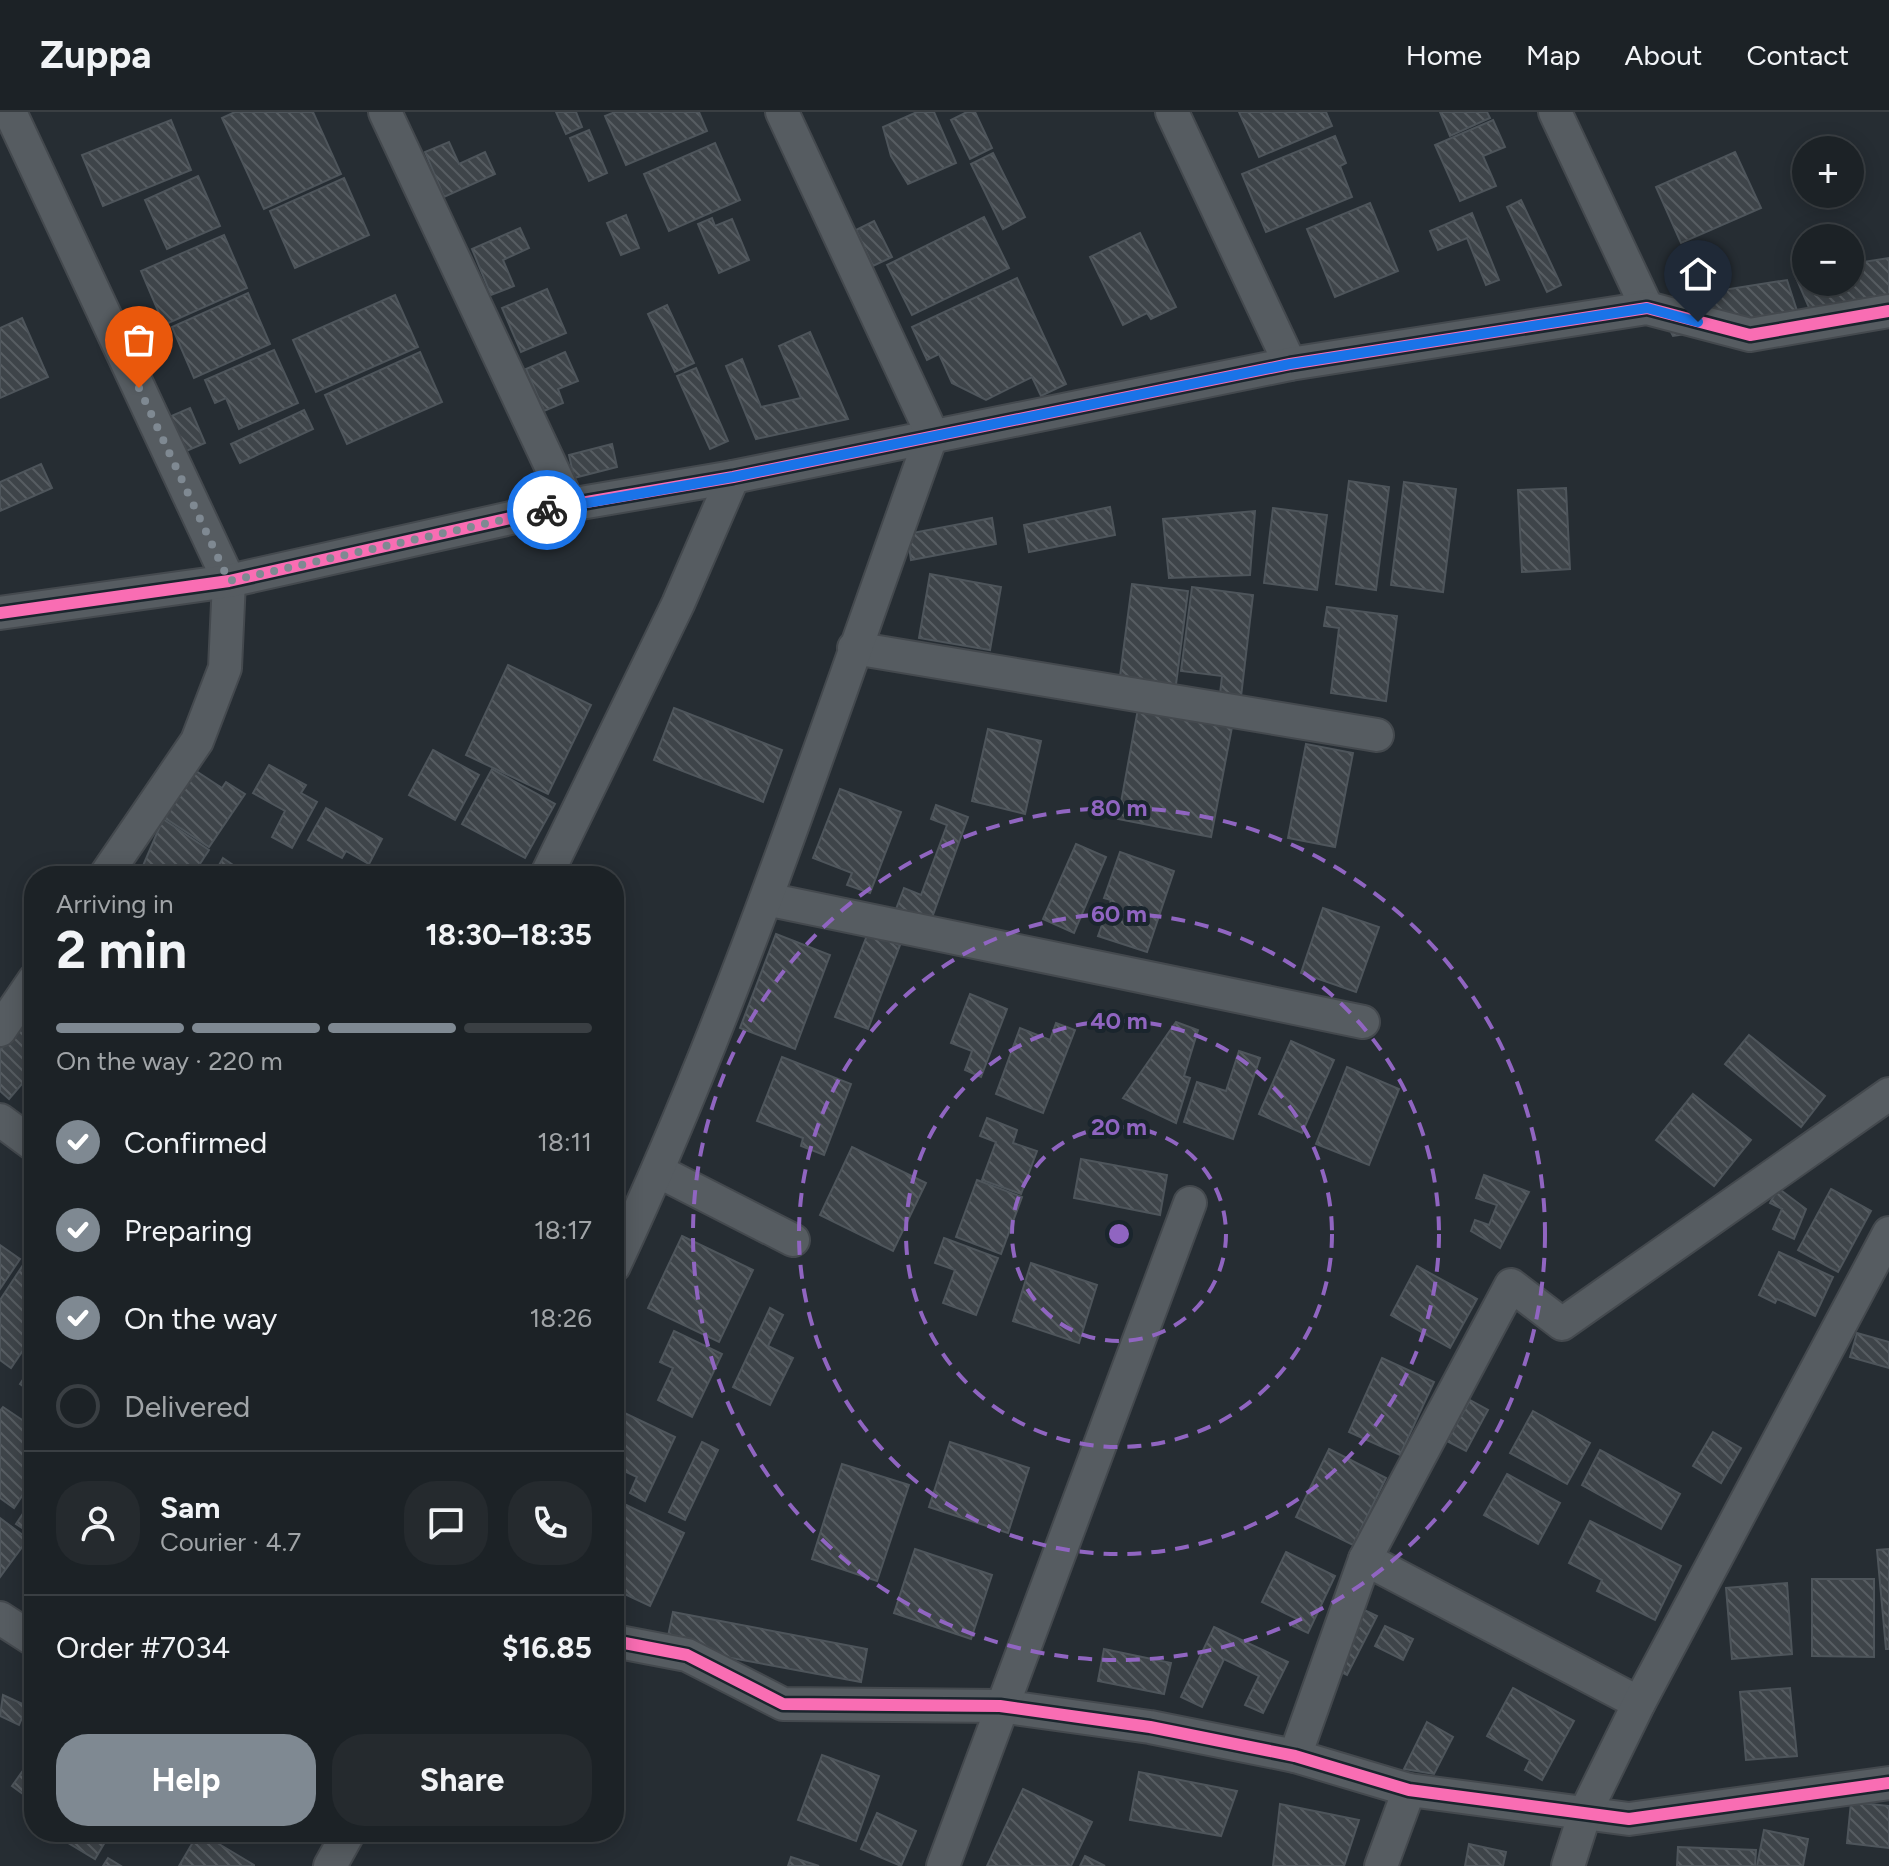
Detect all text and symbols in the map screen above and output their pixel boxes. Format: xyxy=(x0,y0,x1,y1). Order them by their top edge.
text: Zuppa xyxy=(40,32,152,78)
text: Home xyxy=(1406,38,1482,72)
text: Map xyxy=(1526,38,1581,72)
text: About xyxy=(1625,38,1702,72)
text: Contact xyxy=(1746,38,1849,72)
map controls xyxy=(1792,136,1864,296)
button: + xyxy=(1792,136,1864,208)
button: − xyxy=(1792,224,1864,296)
pin xyxy=(1664,240,1732,322)
icon: home xyxy=(1676,252,1720,296)
pin xyxy=(105,306,173,388)
icon: bag xyxy=(117,318,161,362)
courier xyxy=(507,470,587,550)
icon: bike xyxy=(525,488,569,532)
text: 80 m xyxy=(1091,793,1147,822)
text: Arriving in xyxy=(56,888,174,920)
text: 60 m xyxy=(1091,899,1147,928)
text: 18:30–18:35 xyxy=(425,916,592,953)
text: 2 min xyxy=(56,919,187,981)
text: 40 m xyxy=(1090,1006,1148,1035)
text: On the way · 220 m xyxy=(56,1045,283,1077)
text: 20 m xyxy=(1091,1112,1147,1141)
icon: check xyxy=(56,1120,100,1164)
text: Confirmed xyxy=(124,1124,267,1161)
text: 18:11 xyxy=(537,1126,592,1158)
icon: check xyxy=(56,1208,100,1252)
text: Preparing xyxy=(124,1212,252,1249)
text: 18:17 xyxy=(534,1214,592,1246)
centre of rings xyxy=(1105,1220,1133,1248)
icon: check xyxy=(56,1296,100,1340)
text: On the way xyxy=(124,1300,277,1337)
text: 18:26 xyxy=(529,1302,592,1334)
text: Delivered xyxy=(124,1388,250,1425)
button: person xyxy=(56,1481,140,1565)
button: chat xyxy=(404,1481,488,1565)
button: phone xyxy=(508,1481,592,1565)
text: Sam xyxy=(160,1489,220,1526)
text: Courier · 4.7 xyxy=(160,1526,301,1558)
text: Order #7034 xyxy=(56,1629,230,1666)
text: $16.85 xyxy=(502,1629,592,1666)
button: Help xyxy=(56,1734,316,1826)
button: Share xyxy=(332,1734,592,1826)

